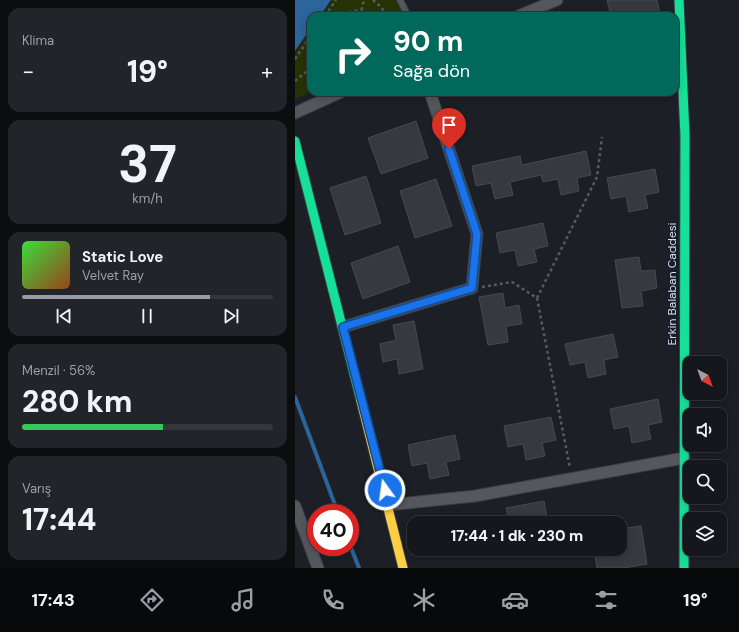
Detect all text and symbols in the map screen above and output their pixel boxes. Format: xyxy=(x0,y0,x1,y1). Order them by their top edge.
text: 90 m xyxy=(393,23,463,60)
icon: right xyxy=(327,28,379,80)
text: Klima xyxy=(22,32,54,49)
text: 19° xyxy=(127,52,168,91)
text: − xyxy=(22,57,34,86)
text: + xyxy=(261,57,273,86)
text: Sağa dön xyxy=(393,59,470,83)
pin xyxy=(432,108,466,149)
icon: arrive xyxy=(438,114,460,136)
text: 37 xyxy=(118,130,177,198)
text: km/h xyxy=(132,190,163,207)
street label: Erkin Balaban Caddesi xyxy=(664,223,680,345)
text: Static Love xyxy=(82,247,163,267)
text: Velvet Ray xyxy=(82,267,144,284)
icon: previous xyxy=(53,305,75,327)
icon: pause xyxy=(136,305,158,327)
icon: next xyxy=(220,305,242,327)
north arrow xyxy=(683,356,727,400)
map controls xyxy=(683,356,727,556)
text: Menzil · 56% xyxy=(22,362,95,379)
text: 280 km xyxy=(22,382,132,421)
button: sound xyxy=(683,408,727,452)
button: search xyxy=(683,460,727,504)
position arrow xyxy=(364,469,406,511)
text: Varış xyxy=(22,480,51,497)
text: 17:44 xyxy=(22,500,96,539)
speed limit sign: 40 xyxy=(307,504,359,556)
button: layers xyxy=(683,512,727,556)
text: 17:44 · 1 dk · 230 m xyxy=(451,526,583,546)
icon: directions xyxy=(138,586,166,614)
icon: music xyxy=(229,586,257,614)
icon: phone xyxy=(319,586,347,614)
icon: climate xyxy=(410,586,438,614)
icon: car xyxy=(501,586,529,614)
icon: filters xyxy=(592,586,620,614)
text: 17:43 xyxy=(31,588,75,612)
text: 19° xyxy=(683,588,708,612)

